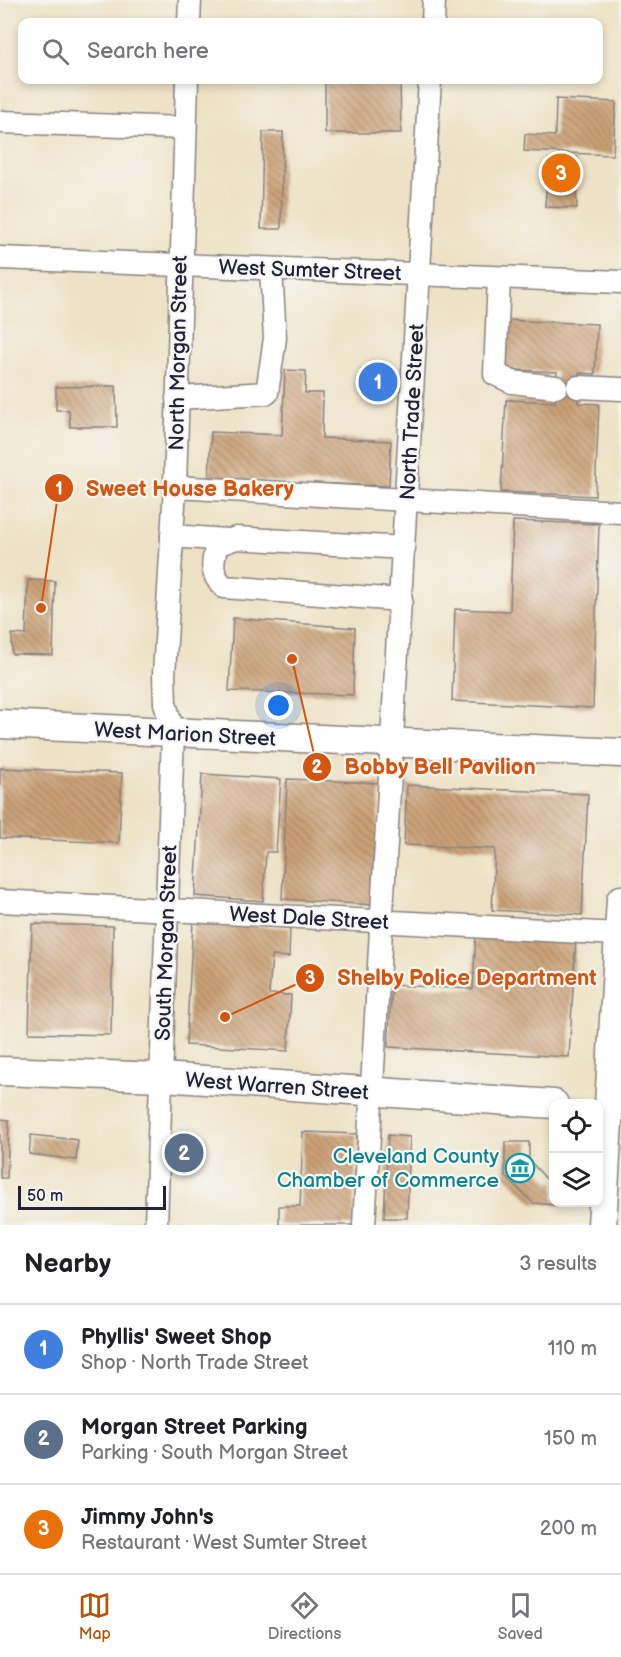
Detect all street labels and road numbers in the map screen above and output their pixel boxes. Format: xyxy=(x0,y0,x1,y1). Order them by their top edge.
street label: North Morgan Street xyxy=(164,255,193,451)
street label: West Sumter Street xyxy=(218,255,402,286)
street label: North Trade Street xyxy=(395,323,430,501)
street label: West Marion Street xyxy=(93,717,277,752)
street label: South Morgan Street xyxy=(151,844,182,1041)
street label: West Dale Street xyxy=(229,902,390,935)
street label: West Warren Street xyxy=(184,1068,370,1105)

